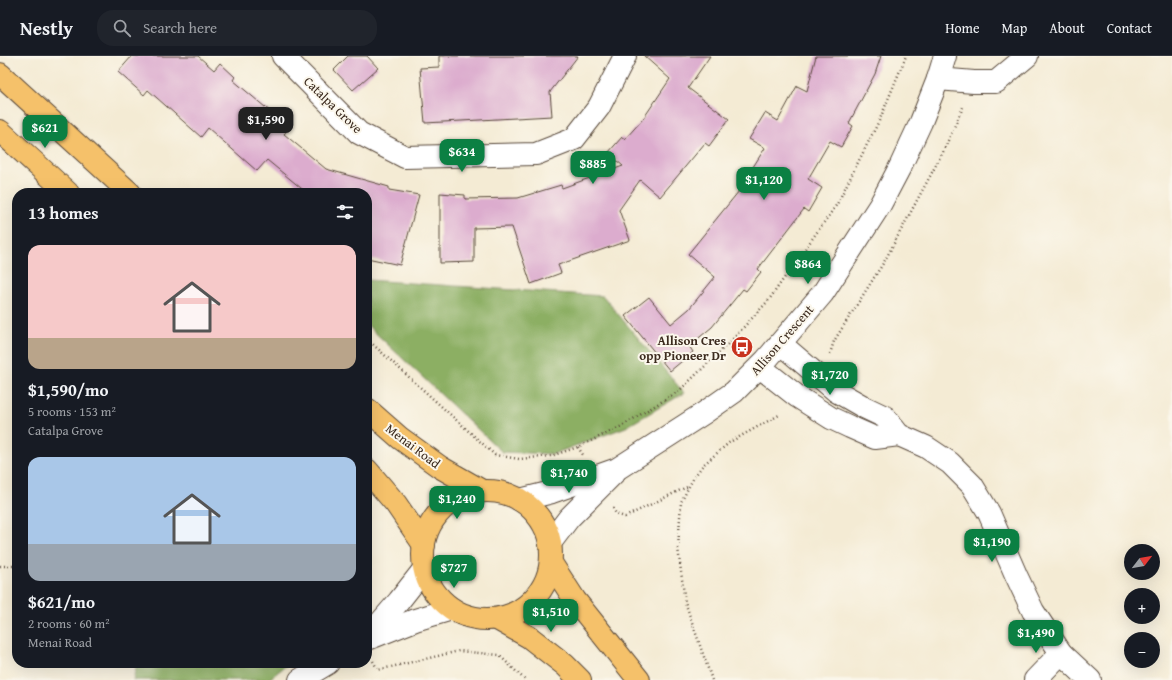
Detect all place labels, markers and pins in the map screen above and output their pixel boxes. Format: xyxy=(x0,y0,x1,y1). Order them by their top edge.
pin: $1,590 xyxy=(233,107,299,141)
pin: $621 xyxy=(21,115,69,149)
pin: $634 xyxy=(438,139,486,173)
pin: $885 xyxy=(569,151,617,185)
pin: $1,120 xyxy=(731,167,797,201)
pin: $864 xyxy=(784,251,832,285)
place label: Allison Cres opp Pioneer Dr xyxy=(639,331,726,365)
bus stop icon: Allison Cres opp Pioneer Dr xyxy=(729,334,755,360)
pin: $1,720 xyxy=(797,362,863,396)
pin: $1,740 xyxy=(536,460,602,494)
pin: $1,240 xyxy=(424,486,490,520)
pin: $1,190 xyxy=(959,529,1025,563)
pin: $727 xyxy=(430,555,478,589)
pin: $1,510 xyxy=(518,599,584,633)
pin: $1,490 xyxy=(1003,620,1069,654)

